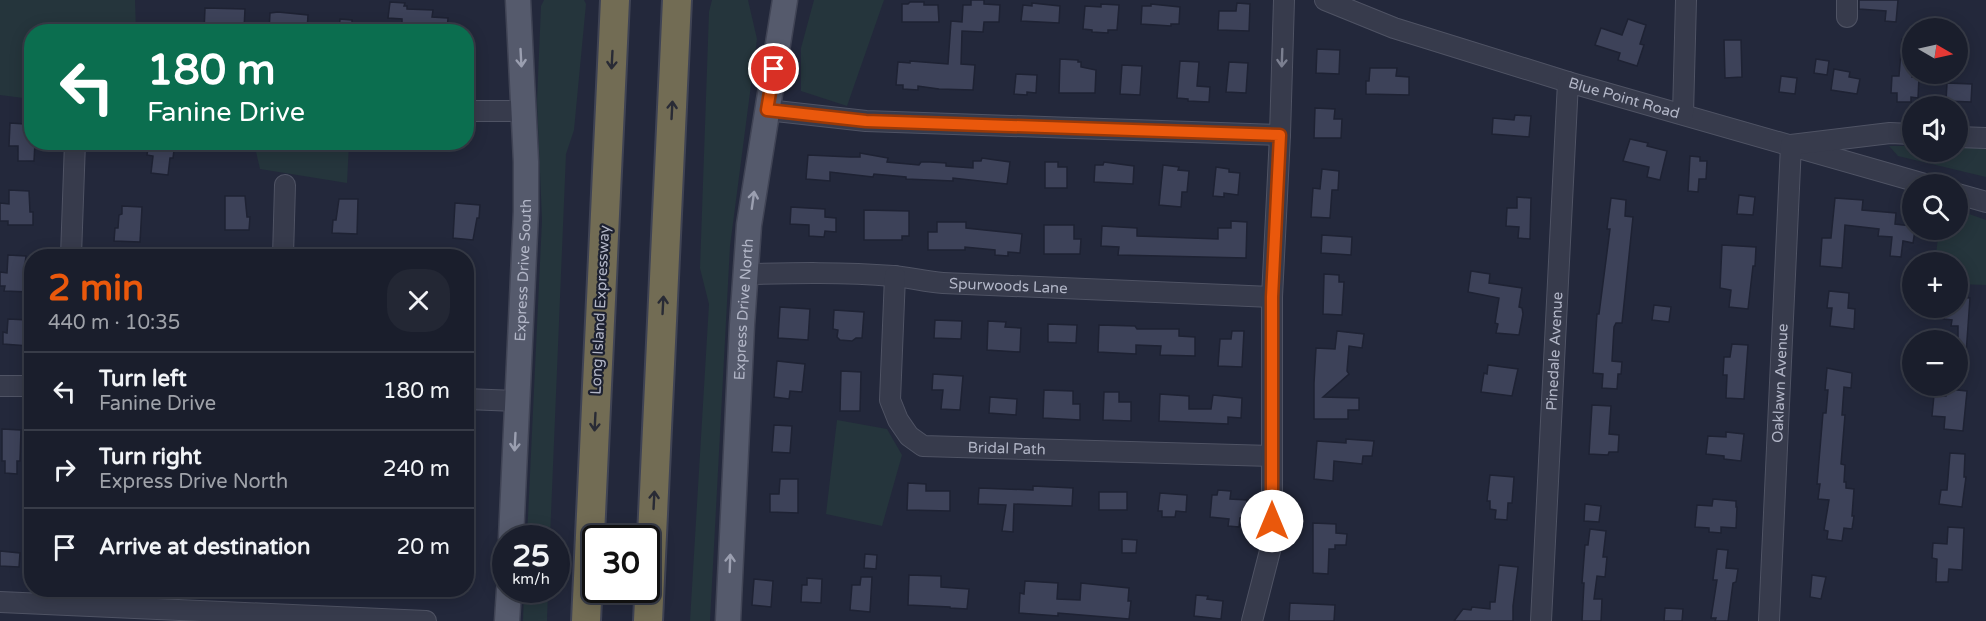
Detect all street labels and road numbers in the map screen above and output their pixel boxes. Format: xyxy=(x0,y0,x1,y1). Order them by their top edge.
street label: Blue Point Road xyxy=(1567,74,1682,122)
street label: Express Drive South xyxy=(511,199,535,342)
street label: Long Island Expressway xyxy=(587,225,613,395)
street label: Express Drive North xyxy=(730,238,757,381)
street label: Spurwoods Lane xyxy=(949,274,1068,297)
street label: Pinedale Avenue xyxy=(1543,291,1566,411)
street label: Oaklawn Avenue xyxy=(1768,323,1792,443)
street label: Bridal Path xyxy=(967,438,1046,459)

